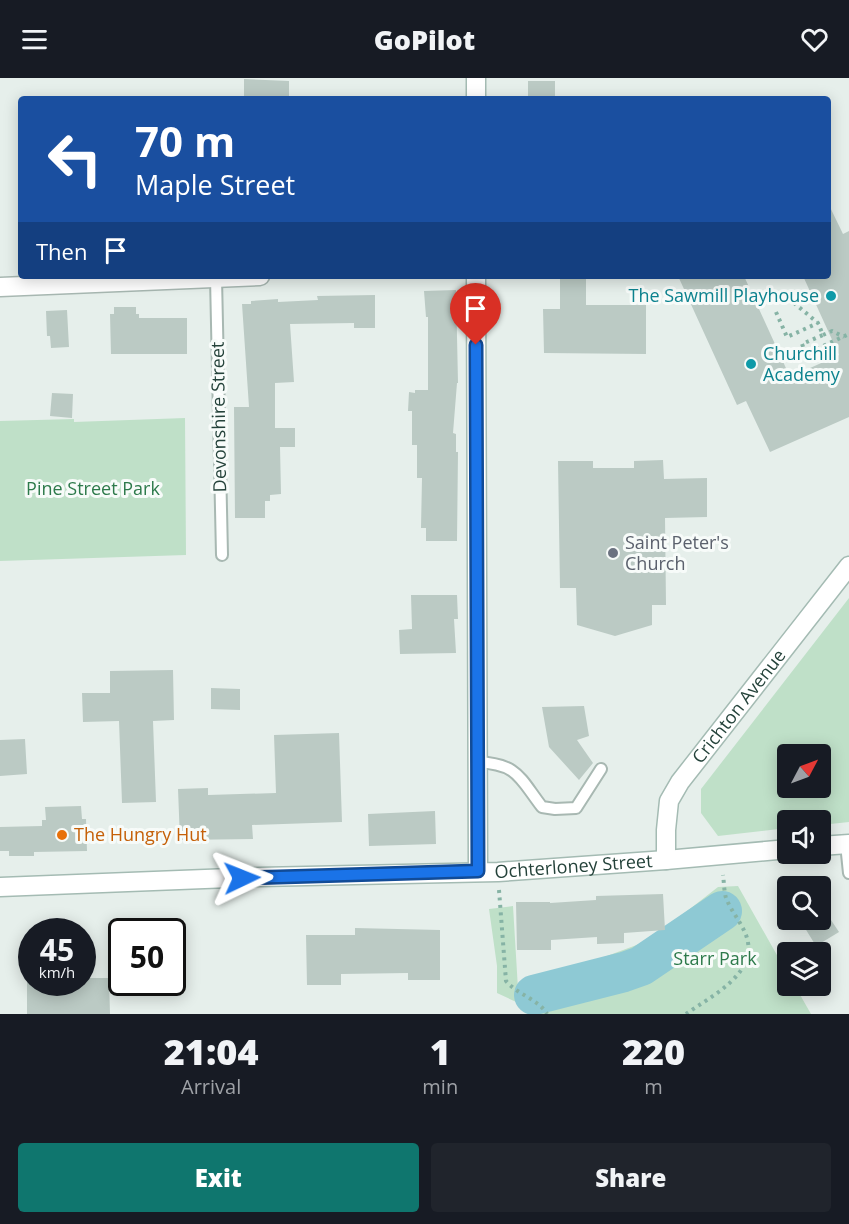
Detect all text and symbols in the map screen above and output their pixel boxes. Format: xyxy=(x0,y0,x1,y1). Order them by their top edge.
text: GoPilot xyxy=(374,21,475,58)
icon: menu xyxy=(18,23,51,56)
icon: heart xyxy=(798,23,831,56)
text: 70 m xyxy=(135,112,235,169)
icon: left xyxy=(36,120,114,198)
text: Maple Street xyxy=(135,166,295,203)
icon: arrive xyxy=(99,234,132,267)
text: Then xyxy=(36,236,87,266)
pin xyxy=(450,283,501,345)
place label: The Sawmill Playhouse xyxy=(628,283,819,307)
marker: The Sawmill Playhouse xyxy=(824,289,838,303)
icon: arrive xyxy=(459,292,492,325)
place label: Churchill Academy xyxy=(763,341,841,386)
street label: Devonshire Street xyxy=(205,342,231,493)
marker: Churchill Academy xyxy=(744,357,758,371)
park label: Pine Street Park xyxy=(26,476,160,500)
place label: Saint Peter's Church xyxy=(625,530,729,575)
marker: Saint Peter's Church xyxy=(606,546,620,560)
street label: Crichton Avenue xyxy=(686,644,790,768)
north arrow xyxy=(777,744,831,798)
map controls xyxy=(777,744,831,996)
button: sound xyxy=(777,810,831,864)
place label: The Hungry Hut xyxy=(74,822,207,846)
marker: The Hungry Hut xyxy=(55,828,69,842)
position arrow xyxy=(210,846,274,910)
street label: Ochterloney Street xyxy=(494,848,653,883)
button: search xyxy=(777,876,831,930)
speed limit sign: 50 xyxy=(108,918,186,996)
text: 45 xyxy=(40,929,74,970)
button: layers xyxy=(777,942,831,996)
park label: Starr Park xyxy=(673,946,757,970)
text: km/h xyxy=(39,962,75,982)
text: 21:04 xyxy=(164,1027,259,1076)
text: 1 xyxy=(430,1027,451,1076)
text: 220 xyxy=(622,1027,685,1076)
text: Arrival xyxy=(181,1073,241,1100)
text: min xyxy=(422,1073,458,1100)
text: m xyxy=(644,1073,663,1100)
button: Exit xyxy=(18,1143,419,1212)
button: Share xyxy=(431,1143,831,1212)

